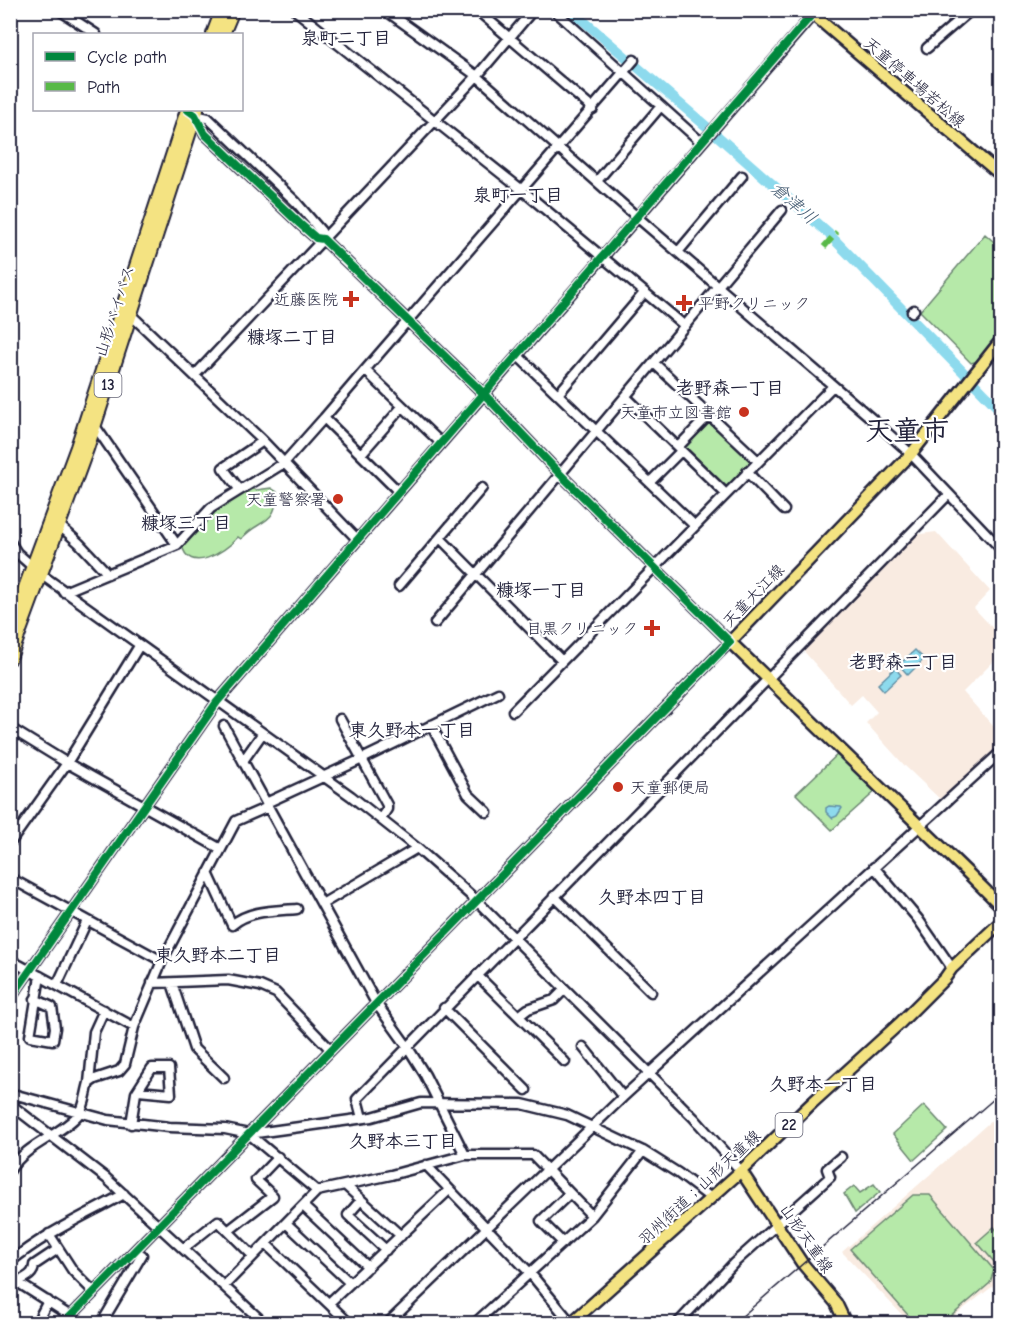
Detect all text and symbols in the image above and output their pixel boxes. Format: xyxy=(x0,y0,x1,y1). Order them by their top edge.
district label: 泉町二丁目 xyxy=(301,28,391,49)
legend xyxy=(33,33,243,111)
street label: 天童停車場若松線 xyxy=(860,34,969,132)
text: Cycle path xyxy=(87,47,167,68)
text: Path xyxy=(87,77,120,98)
water label: 倉津川 xyxy=(766,178,821,229)
district label: 泉町一丁目 xyxy=(473,185,563,206)
street label: 山形バイパス xyxy=(92,263,138,360)
marker: 近藤医院 xyxy=(342,290,360,308)
place label: 近藤医院 xyxy=(274,291,338,309)
marker: 平野クリニック xyxy=(675,294,693,312)
place label: 平野クリニック xyxy=(698,295,810,313)
district label: 糠塚二丁目 xyxy=(247,327,337,348)
road number: 13 xyxy=(94,373,122,397)
district label: 老野森一丁目 xyxy=(676,378,784,399)
place label: 天童市立図書館 xyxy=(620,404,732,422)
marker: 天童市立図書館 xyxy=(737,405,751,419)
district label: 天童市 xyxy=(865,415,949,447)
place label: 天童警察署 xyxy=(246,491,326,509)
marker: 天童警察署 xyxy=(331,492,345,506)
district label: 糠塚三丁目 xyxy=(141,513,231,534)
street label: 天童大江線 xyxy=(719,561,788,631)
district label: 糠塚一丁目 xyxy=(496,580,586,601)
marker: 目黒クリニック xyxy=(643,619,661,637)
place label: 目黒クリニック xyxy=(526,620,638,638)
district label: 老野森二丁目 xyxy=(849,652,957,673)
district label: 東久野本一丁目 xyxy=(349,720,475,741)
place label: 天童郵便局 xyxy=(630,779,710,797)
marker: 天童郵便局 xyxy=(611,780,625,794)
district label: 久野本四丁目 xyxy=(598,887,706,908)
district label: 東久野本二丁目 xyxy=(155,945,281,966)
district label: 久野本一丁目 xyxy=(769,1074,877,1095)
road number: 22 xyxy=(776,1113,802,1137)
street label: 羽州街道；山形天童線 xyxy=(635,1127,764,1249)
district label: 久野本三丁目 xyxy=(349,1131,457,1152)
street label: 山形天童線 xyxy=(776,1201,837,1277)

